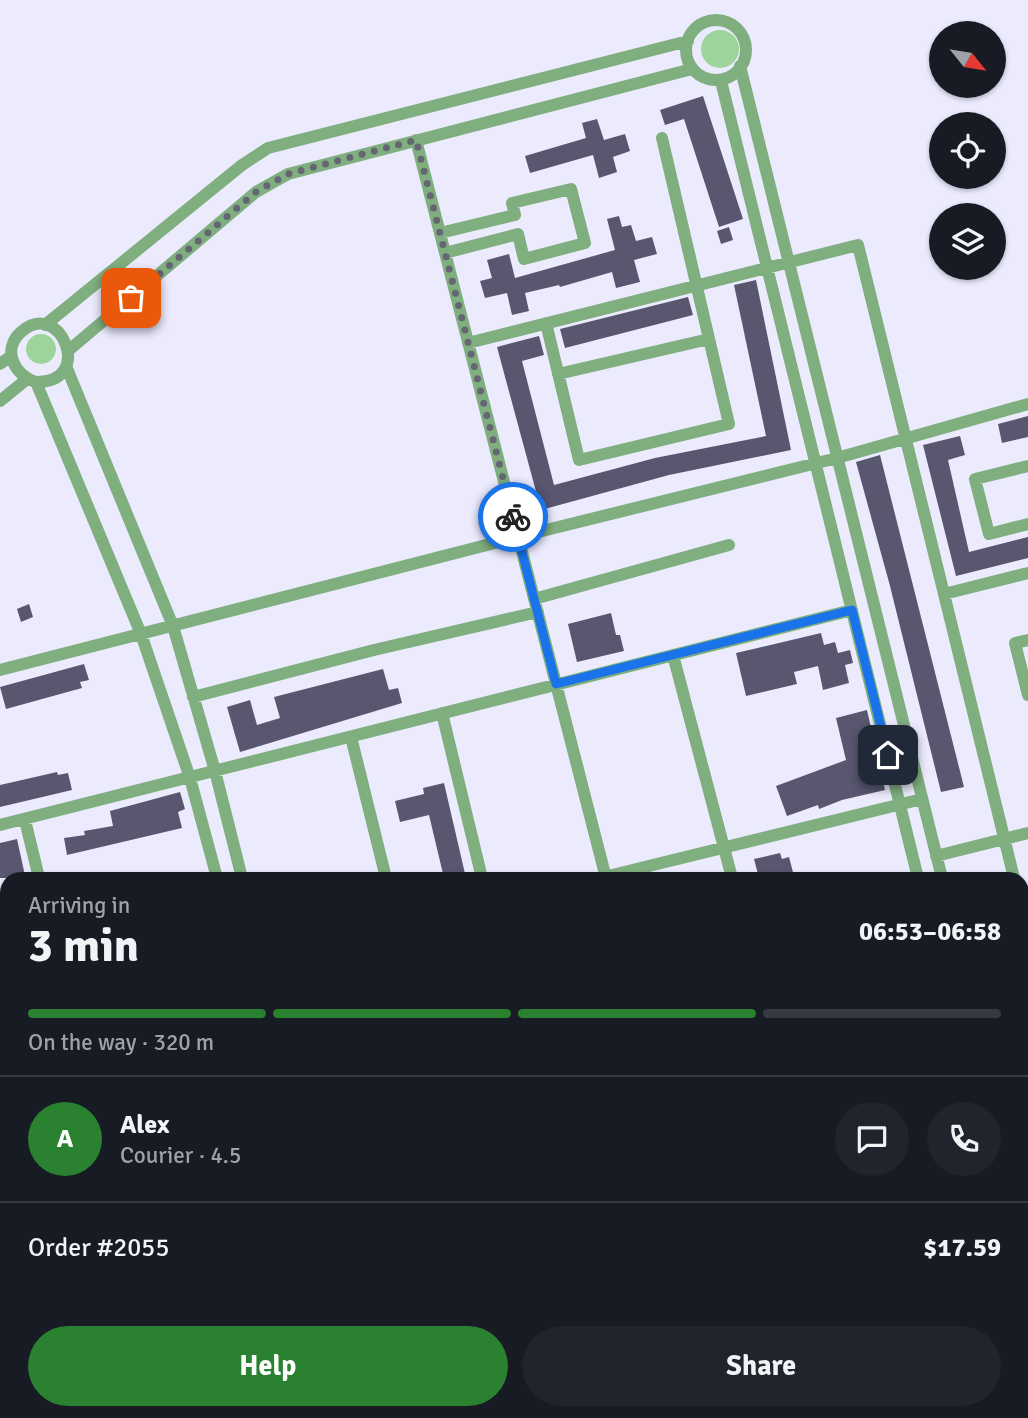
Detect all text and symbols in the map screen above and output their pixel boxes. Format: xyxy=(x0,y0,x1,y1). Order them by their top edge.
north arrow xyxy=(929,21,1006,98)
map controls xyxy=(929,21,1006,280)
button: locate xyxy=(929,112,1006,189)
button: layers xyxy=(929,203,1006,280)
pin xyxy=(101,268,161,328)
icon: bag xyxy=(112,279,150,317)
courier xyxy=(478,482,548,552)
icon: bike xyxy=(494,498,532,536)
pin xyxy=(858,725,918,785)
icon: home xyxy=(869,736,907,774)
text: Arriving in xyxy=(28,891,130,920)
text: 06:53–06:58 xyxy=(859,916,1001,948)
text: 3 min xyxy=(28,918,139,974)
text: On the way · 320 m xyxy=(28,1028,214,1057)
button: chat xyxy=(835,1102,909,1176)
button: phone xyxy=(927,1102,1001,1176)
text: Alex xyxy=(120,1109,170,1141)
text: A xyxy=(57,1123,73,1155)
text: Courier · 4.5 xyxy=(120,1141,241,1170)
text: Order #2055 xyxy=(28,1232,169,1264)
text: $17.59 xyxy=(923,1232,1001,1264)
button: Help xyxy=(28,1326,508,1406)
button: Share xyxy=(522,1326,1001,1406)

